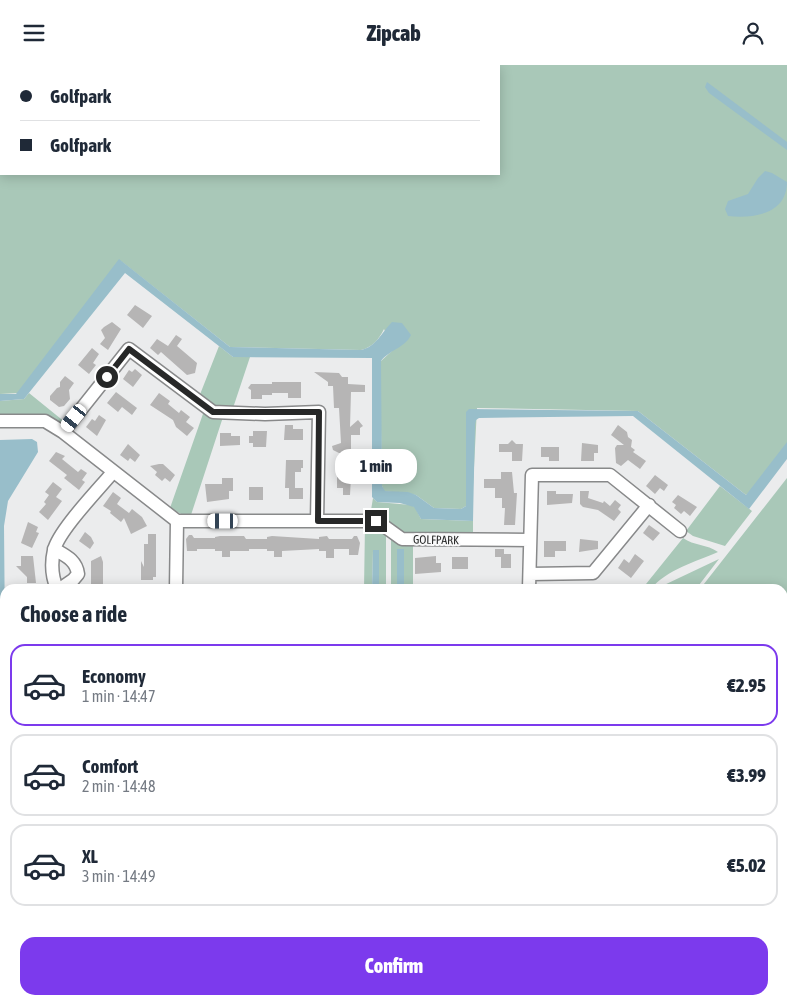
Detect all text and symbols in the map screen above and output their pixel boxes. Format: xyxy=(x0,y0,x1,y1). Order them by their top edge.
icon: menu xyxy=(20,19,48,47)
icon: person xyxy=(739,19,767,47)
text: Zipcab xyxy=(366,20,421,46)
text: Golfpark xyxy=(50,85,111,107)
text: Golfpark xyxy=(50,134,111,156)
route start xyxy=(96,366,118,388)
car xyxy=(58,402,89,434)
callout: 1 min xyxy=(335,449,417,483)
text: 1 min xyxy=(360,457,392,475)
route end xyxy=(365,510,387,532)
car xyxy=(208,514,238,529)
street label: GOLFPARK xyxy=(413,533,459,547)
text: Choose a ride xyxy=(20,601,127,627)
icon: car xyxy=(22,663,67,708)
text: Economy xyxy=(82,665,146,687)
text: €2.95 xyxy=(727,674,766,696)
text: 1 min · 14:47 xyxy=(82,687,155,705)
icon: car xyxy=(22,753,67,798)
text: Comfort xyxy=(82,755,138,777)
text: €3.99 xyxy=(727,764,766,786)
text: 2 min · 14:48 xyxy=(82,777,155,795)
icon: car xyxy=(22,843,67,888)
text: XL xyxy=(82,845,98,867)
text: €5.02 xyxy=(727,854,766,876)
text: 3 min · 14:49 xyxy=(82,867,155,885)
button: Confirm xyxy=(20,937,768,995)

